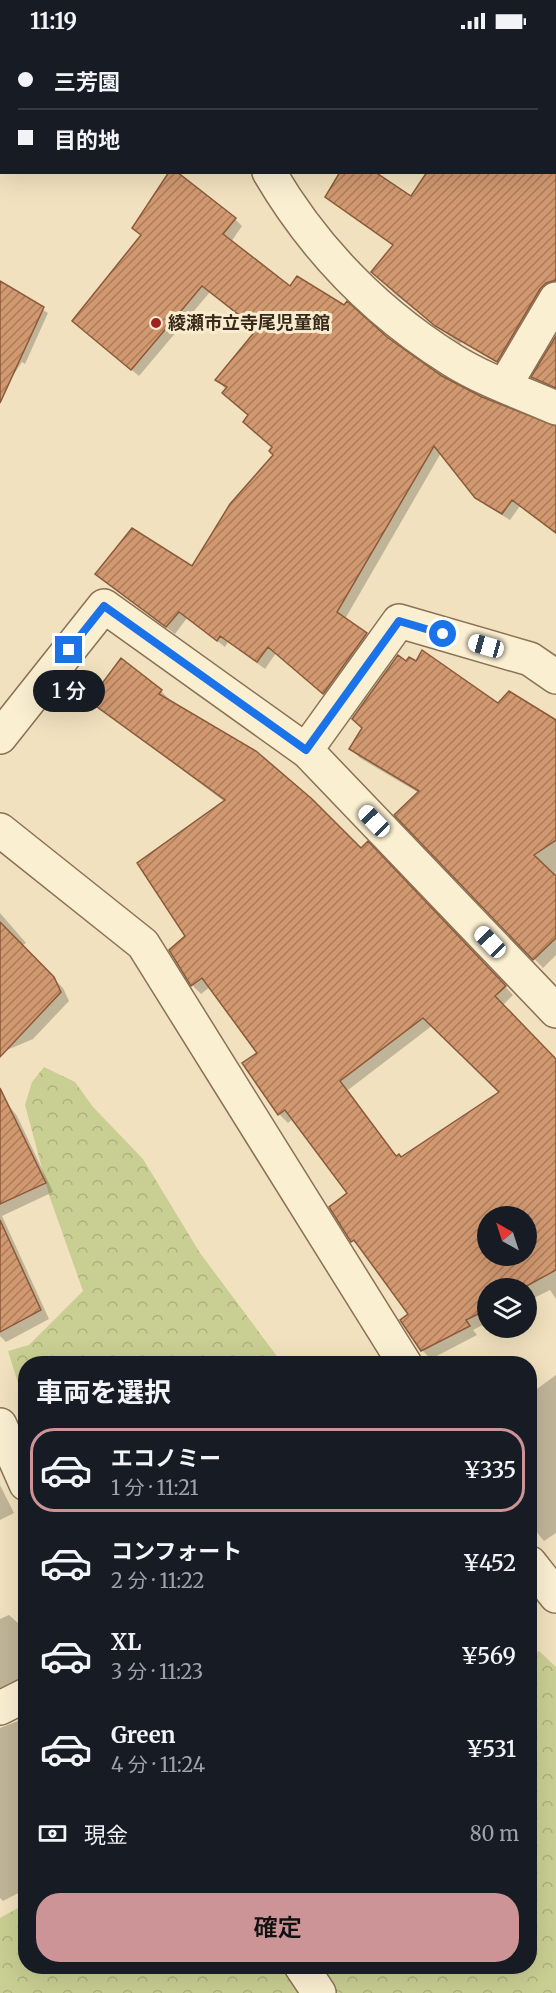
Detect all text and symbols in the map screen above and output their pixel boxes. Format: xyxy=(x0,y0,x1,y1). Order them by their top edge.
text: 11:19 xyxy=(30,7,77,35)
text: 三芳園 xyxy=(54,68,120,96)
text: 目的地 xyxy=(54,126,120,154)
place label: 綾瀬市立寺尾児童館 xyxy=(168,311,330,334)
marker: 綾瀬市立寺尾児童館 xyxy=(149,316,163,330)
route start xyxy=(429,620,456,647)
car xyxy=(466,632,506,660)
route end xyxy=(55,636,82,663)
callout: 1 分 xyxy=(33,671,105,713)
text: 1 分 xyxy=(52,678,86,703)
car xyxy=(355,802,393,840)
car xyxy=(471,923,509,961)
north arrow xyxy=(477,1206,537,1266)
map controls xyxy=(477,1206,537,1338)
button: layers xyxy=(477,1278,537,1338)
text: 車両を選択 xyxy=(36,1375,171,1409)
icon: car xyxy=(39,1443,93,1497)
text: エコノミー xyxy=(111,1444,221,1472)
text: ¥335 xyxy=(463,1456,516,1484)
text: 1 分 · 11:21 xyxy=(111,1475,198,1500)
icon: car xyxy=(39,1536,93,1590)
text: コンフォート xyxy=(111,1537,242,1565)
text: ¥452 xyxy=(463,1549,516,1577)
text: 2 分 · 11:22 xyxy=(111,1568,204,1593)
text: XL xyxy=(111,1628,141,1656)
icon: car xyxy=(39,1629,93,1683)
text: ¥569 xyxy=(461,1642,516,1670)
text: 3 分 · 11:23 xyxy=(111,1659,203,1684)
text: Green xyxy=(111,1721,175,1749)
icon: car xyxy=(39,1722,93,1776)
text: ¥531 xyxy=(466,1735,516,1763)
text: 4 分 · 11:24 xyxy=(111,1752,205,1777)
icon: cash xyxy=(36,1817,69,1850)
text: 現金 xyxy=(84,1821,128,1849)
text: 80 m xyxy=(470,1821,519,1846)
button: 確定 xyxy=(36,1893,519,1962)

